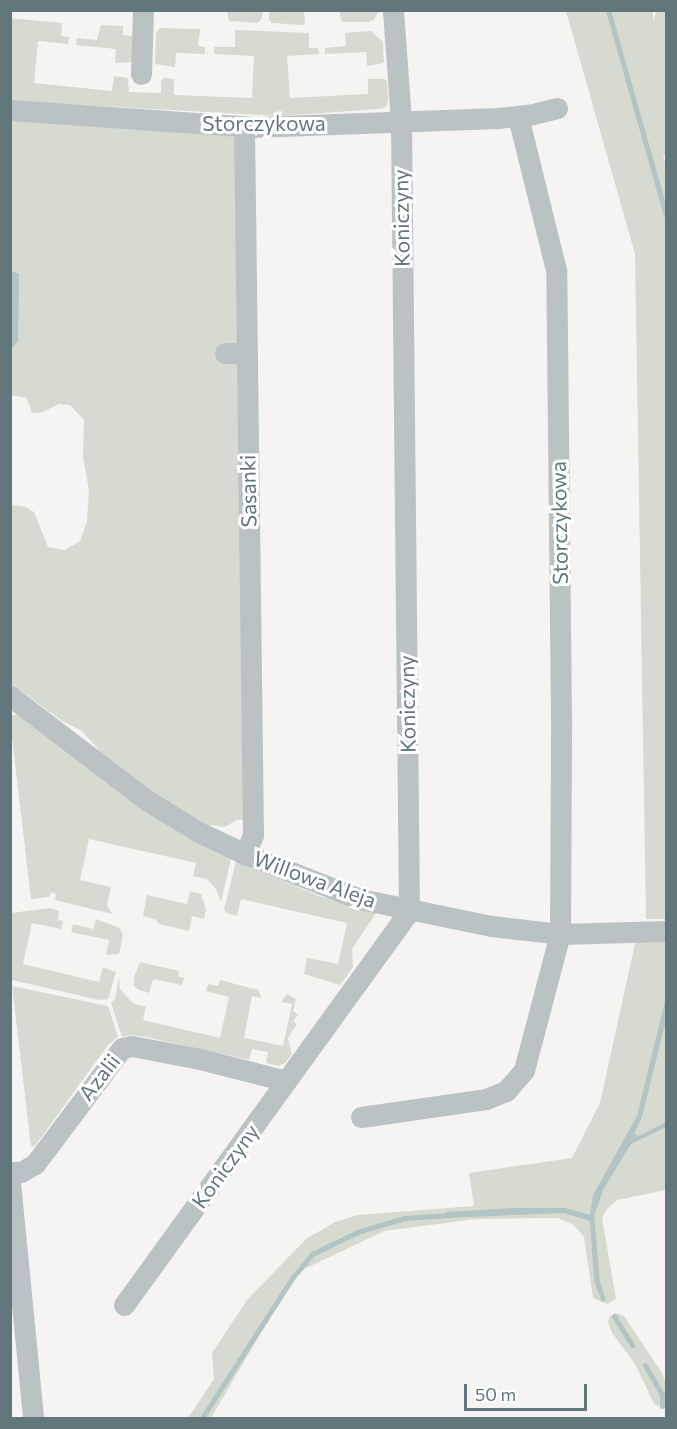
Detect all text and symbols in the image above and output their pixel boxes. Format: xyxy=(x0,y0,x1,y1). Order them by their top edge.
street label: Storczykowa xyxy=(202,110,326,136)
street label: Koniczyny xyxy=(388,169,414,267)
street label: Sasanki xyxy=(235,454,261,528)
street label: Storczykowa xyxy=(545,461,573,585)
street label: Koniczyny xyxy=(394,655,420,753)
street label: Willowa Aleja xyxy=(250,845,380,913)
street label: Azalii xyxy=(73,1049,125,1105)
street label: Koniczyny xyxy=(186,1119,264,1213)
scale bar xyxy=(467,1372,590,1410)
text: 50 m xyxy=(475,1383,516,1405)

